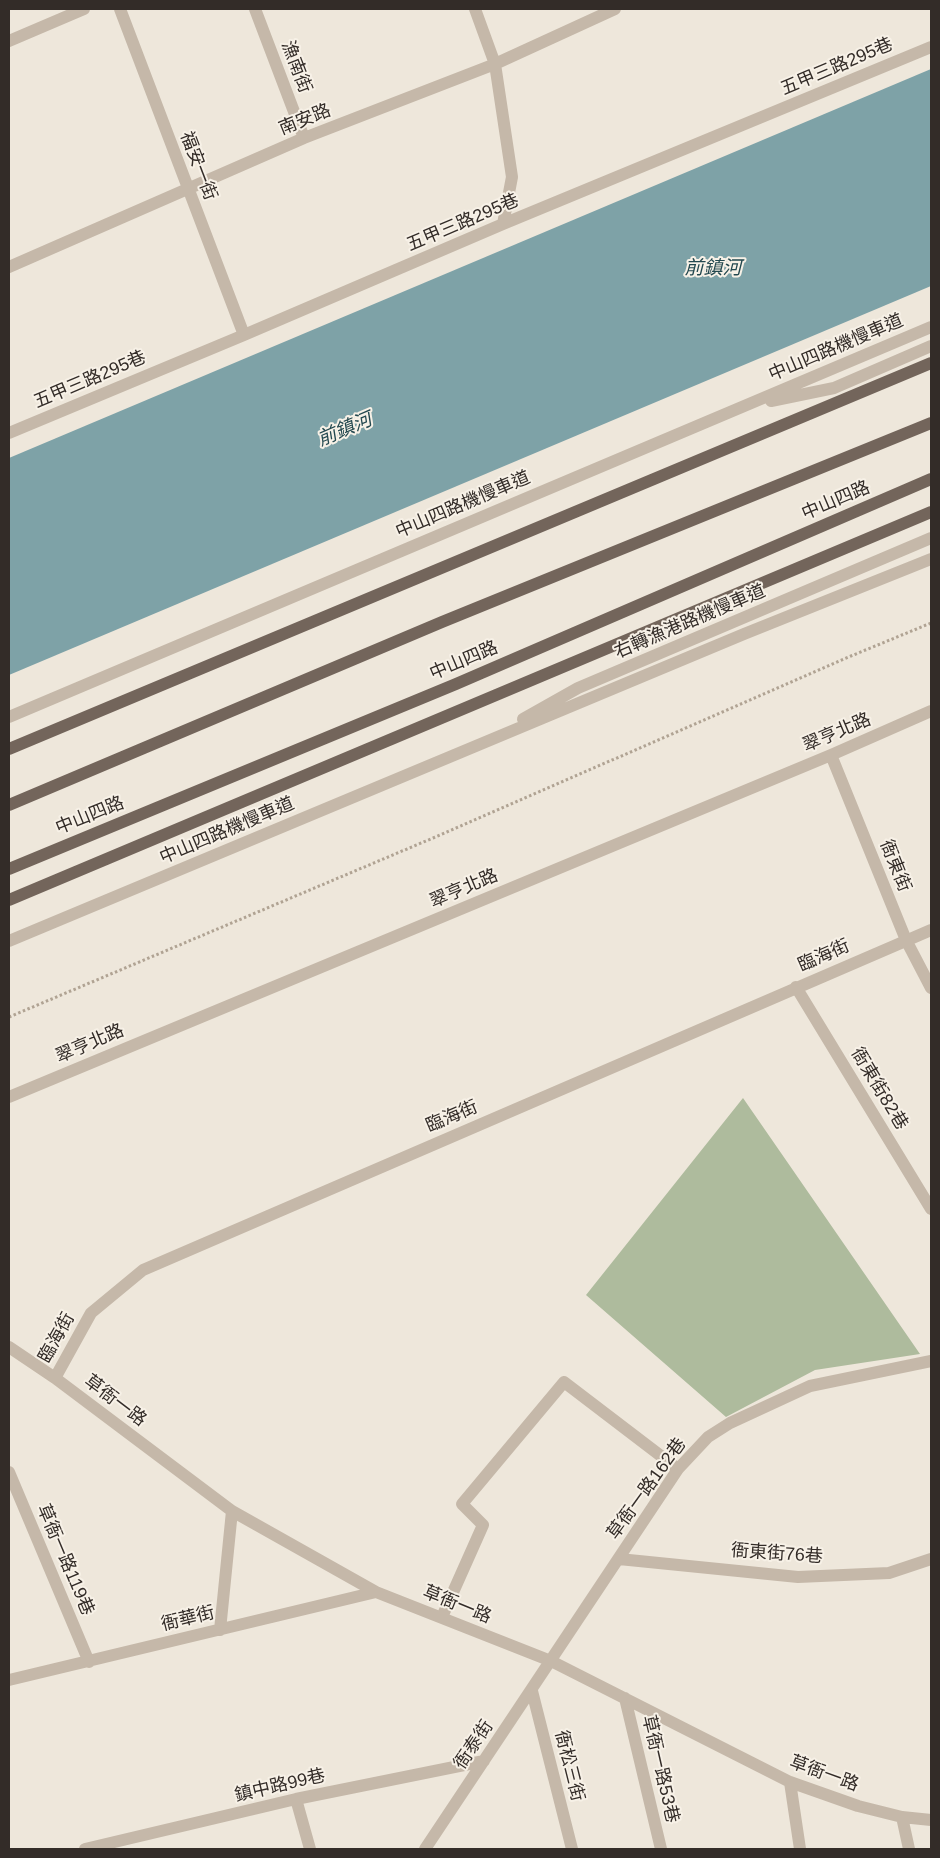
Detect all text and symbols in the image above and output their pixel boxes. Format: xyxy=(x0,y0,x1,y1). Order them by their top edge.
street label: 五甲三路295巷 xyxy=(778,34,896,100)
street label: 漁南街 xyxy=(276,38,316,96)
street label: 南安路 xyxy=(276,100,334,140)
street label: 福安一街 xyxy=(175,129,221,203)
street label: 五甲三路295巷 xyxy=(404,190,522,256)
water label: 前鎮河 xyxy=(685,258,741,280)
street label: 中山四路機慢車道 xyxy=(766,310,906,386)
street label: 五甲三路295巷 xyxy=(31,347,149,413)
water label: 前鎮河 xyxy=(314,408,376,452)
street label: 中山四路機慢車道 xyxy=(393,467,533,543)
street label: 中山四路 xyxy=(799,477,873,525)
street label: 右轉漁港路機慢車道 xyxy=(611,580,769,664)
street label: 中山四路 xyxy=(427,637,501,685)
street label: 翠亨北路 xyxy=(800,709,874,757)
street label: 中山四路 xyxy=(53,793,127,839)
street label: 中山四路機慢車道 xyxy=(157,793,297,869)
street label: 衙東街 xyxy=(875,837,915,895)
street label: 翠亨北路 xyxy=(427,865,501,913)
street label: 臨海街 xyxy=(795,935,853,977)
street label: 翠亨北路 xyxy=(53,1020,127,1068)
street label: 衙東街82巷 xyxy=(846,1044,912,1134)
street label: 臨海街 xyxy=(423,1097,481,1137)
street label: 臨海街 xyxy=(34,1309,80,1367)
street label: 草衙一路 xyxy=(80,1371,150,1431)
street label: 草衙一路162巷 xyxy=(603,1434,691,1544)
street label: 草衙一路119巷 xyxy=(32,1501,98,1619)
street label: 衙東街76巷 xyxy=(730,1540,824,1568)
street label: 草衙一路 xyxy=(420,1582,494,1628)
street label: 衙華街 xyxy=(159,1602,217,1636)
street label: 草衙一路53巷 xyxy=(637,1713,683,1825)
street label: 衙泰街 xyxy=(450,1717,498,1773)
street label: 衙松三街 xyxy=(550,1728,588,1804)
street label: 草衙一路 xyxy=(786,1752,862,1796)
street label: 鎮中路99巷 xyxy=(233,1765,327,1807)

